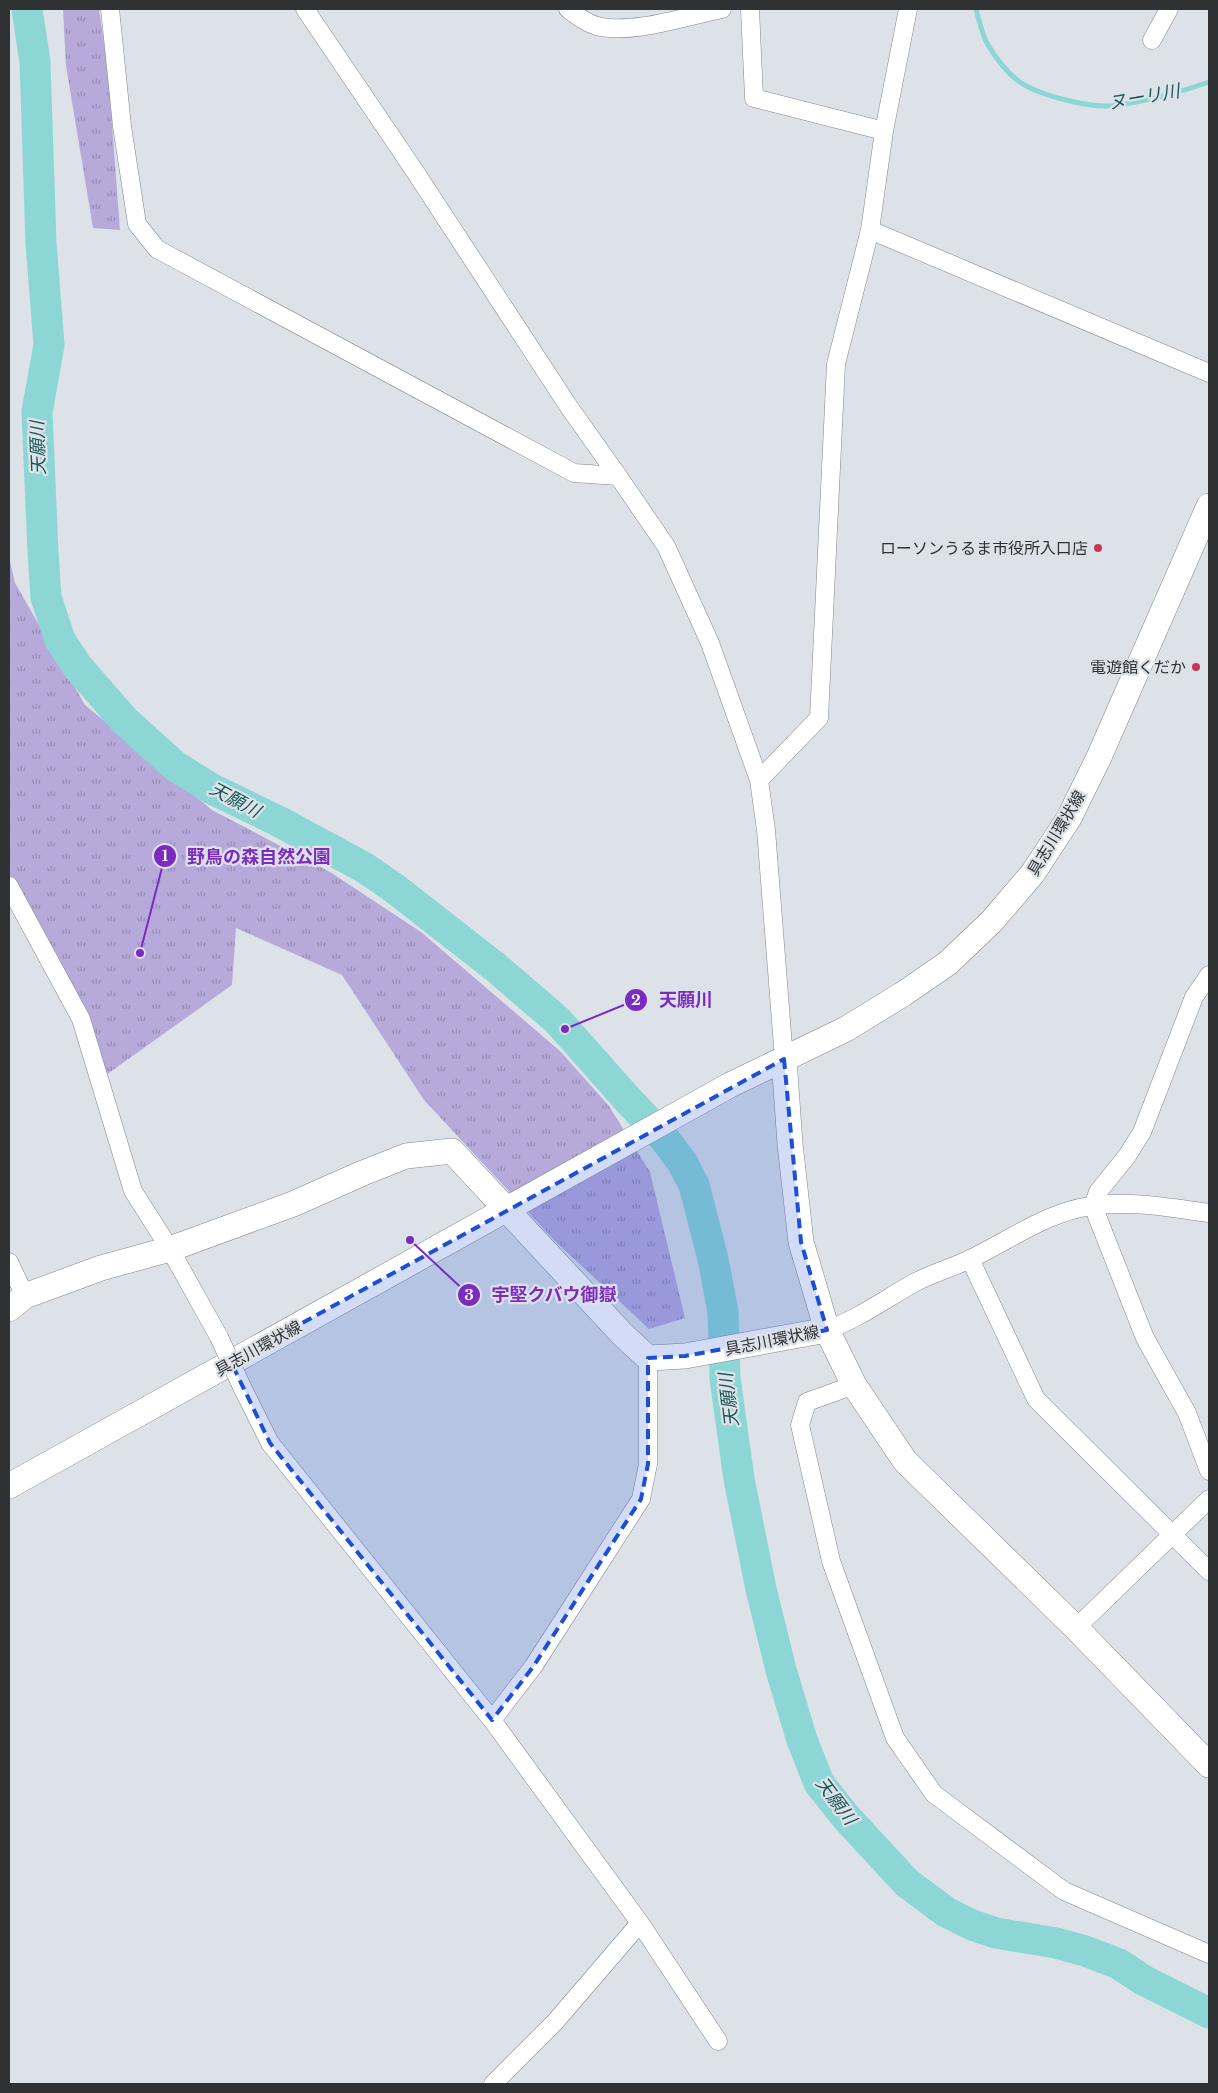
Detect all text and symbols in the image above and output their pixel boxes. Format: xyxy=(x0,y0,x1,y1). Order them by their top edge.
water label: ヌーリ川 xyxy=(1107,80,1183,114)
water label: 天願川 xyxy=(26,419,50,475)
place label: ローソンうるま市役所入口店 xyxy=(880,538,1088,558)
marker: ローソンうるま市役所入口店 xyxy=(1092,542,1104,554)
place label: 電遊館くだか xyxy=(1090,657,1186,677)
marker: 電遊館くだか xyxy=(1190,661,1202,673)
water label: 天願川 xyxy=(206,778,266,823)
street label: 具志川環状線 xyxy=(1023,787,1089,879)
callout: 野鳥の森自然公園 xyxy=(152,840,341,873)
text: 1 xyxy=(162,846,169,865)
text: 野鳥の森自然公園 xyxy=(187,846,331,868)
callout: 天願川 xyxy=(624,983,723,1016)
text: 天願川 xyxy=(659,989,713,1011)
text: 2 xyxy=(631,990,641,1009)
callout: 宇堅クバウ御嶽 xyxy=(456,1279,627,1312)
text: 宇堅クバウ御嶽 xyxy=(491,1284,617,1306)
text: 3 xyxy=(464,1285,474,1304)
street label: 具志川環状線 xyxy=(211,1316,305,1380)
street label: 具志川環状線 xyxy=(723,1321,821,1359)
water label: 天願川 xyxy=(715,1370,743,1428)
water label: 天願川 xyxy=(811,1773,862,1831)

